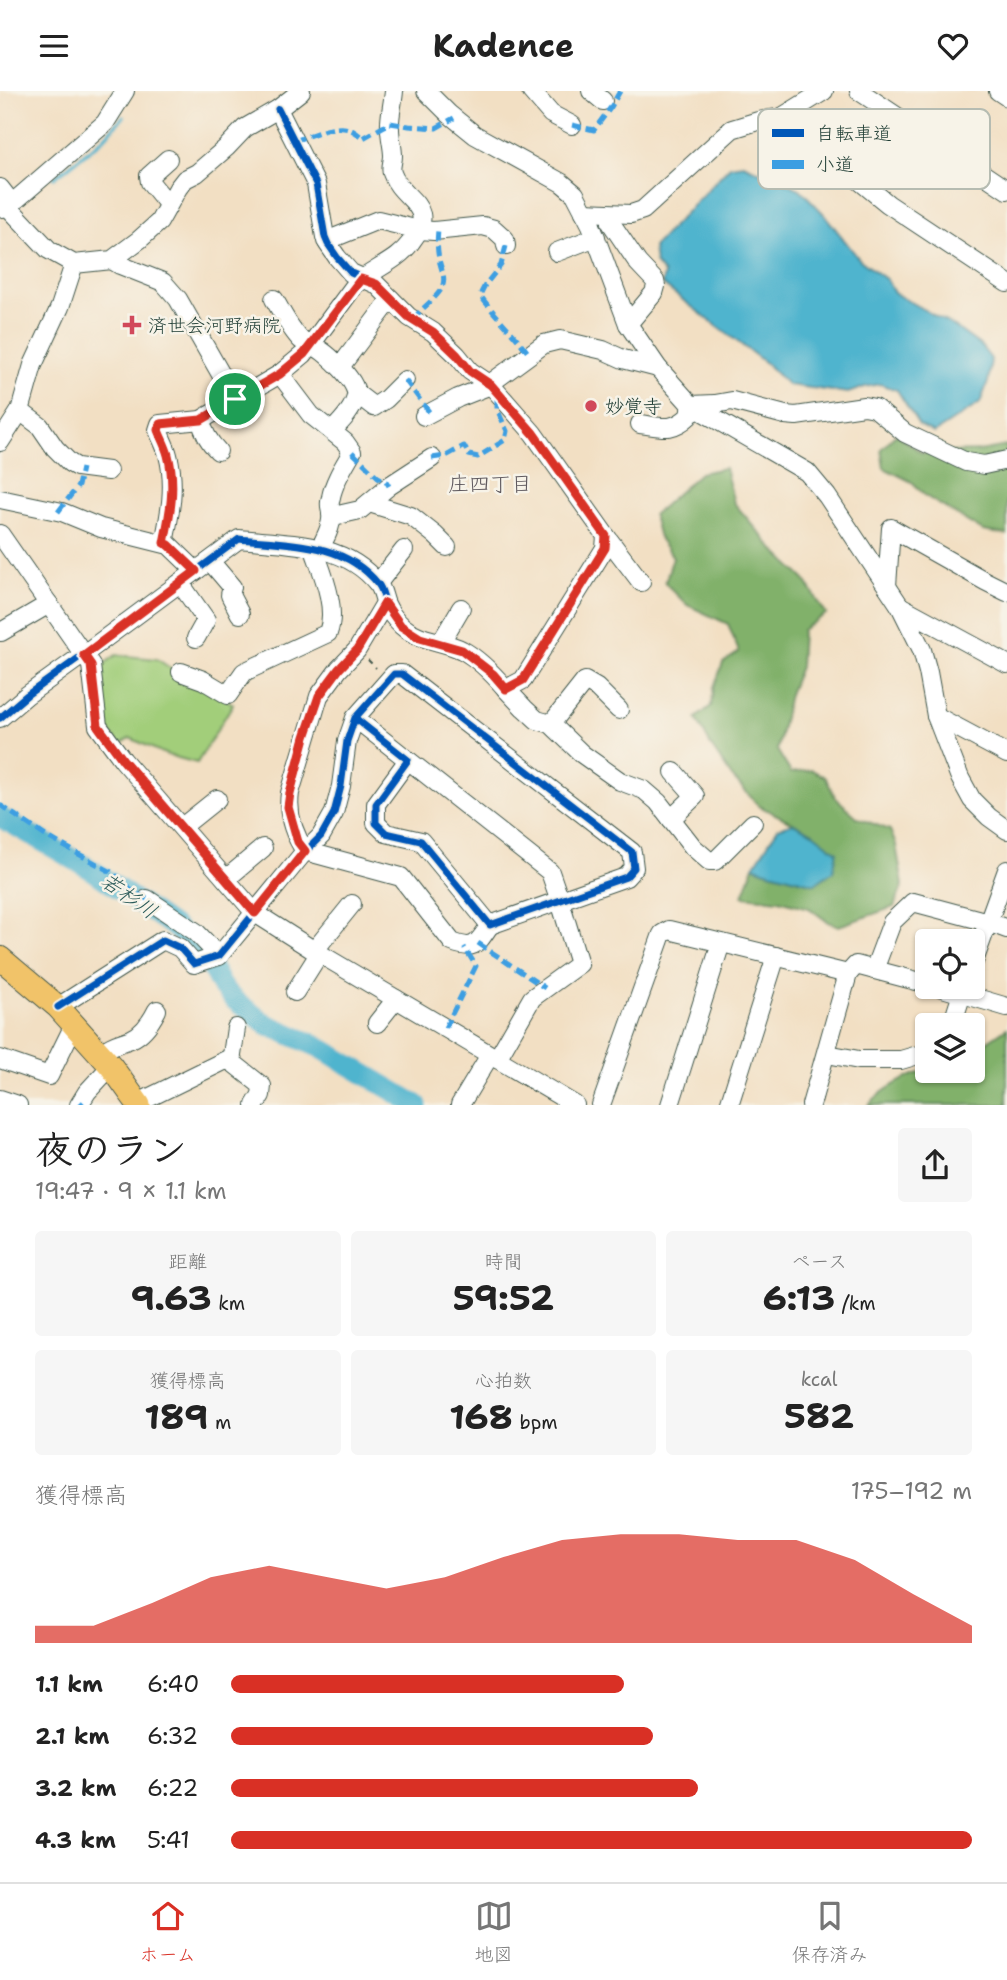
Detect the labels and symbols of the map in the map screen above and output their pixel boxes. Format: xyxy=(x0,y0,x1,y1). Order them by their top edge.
legend xyxy=(758,109,990,189)
text: 自転車道 xyxy=(816,121,892,146)
text: 小道 xyxy=(816,152,854,177)
place label: 済世会河野病院 xyxy=(148,313,281,338)
marker: 済世会河野病院 xyxy=(122,315,142,335)
pin xyxy=(205,369,265,429)
place label: 妙覚寺 xyxy=(605,394,662,419)
marker: 妙覚寺 xyxy=(583,398,599,414)
district label: 庄四丁目 xyxy=(448,470,532,498)
water label: 若杉川 xyxy=(95,866,163,926)

